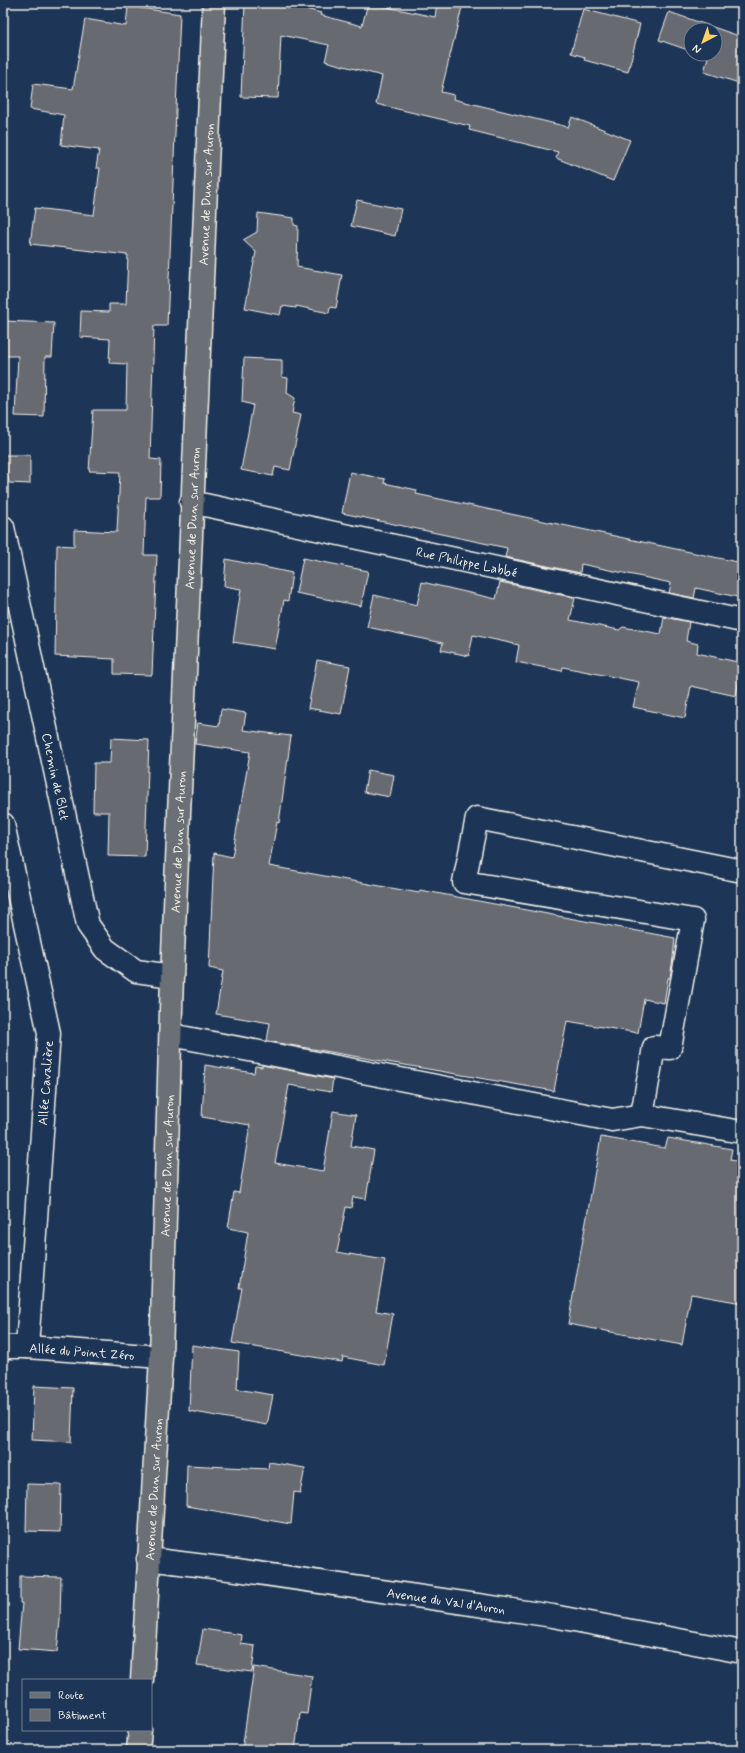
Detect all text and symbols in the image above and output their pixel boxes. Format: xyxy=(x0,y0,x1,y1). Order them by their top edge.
north arrow xyxy=(683,22,723,62)
text: N xyxy=(690,41,704,56)
street label: Avenue de Dun sur Auron xyxy=(196,123,219,266)
street label: Avenue de Dun sur Auron xyxy=(182,447,205,590)
street label: Rue Philippe Labbé xyxy=(414,544,519,582)
street label: Chemin de Blet xyxy=(37,731,72,822)
street label: Avenue de Dun sur Auron xyxy=(168,770,191,913)
street label: Allée Cavalière xyxy=(35,1040,58,1126)
street label: Avenue de Dun sur Auron xyxy=(157,1094,179,1237)
street label: Allée du Point Zéro xyxy=(29,1340,135,1365)
street label: Avenue de Dun sur Auron xyxy=(142,1418,167,1561)
street label: Avenue du Val d'Auron xyxy=(386,1585,506,1619)
legend xyxy=(22,1679,152,1731)
text: Route xyxy=(58,1688,84,1704)
text: Bâtiment xyxy=(58,1708,107,1724)

